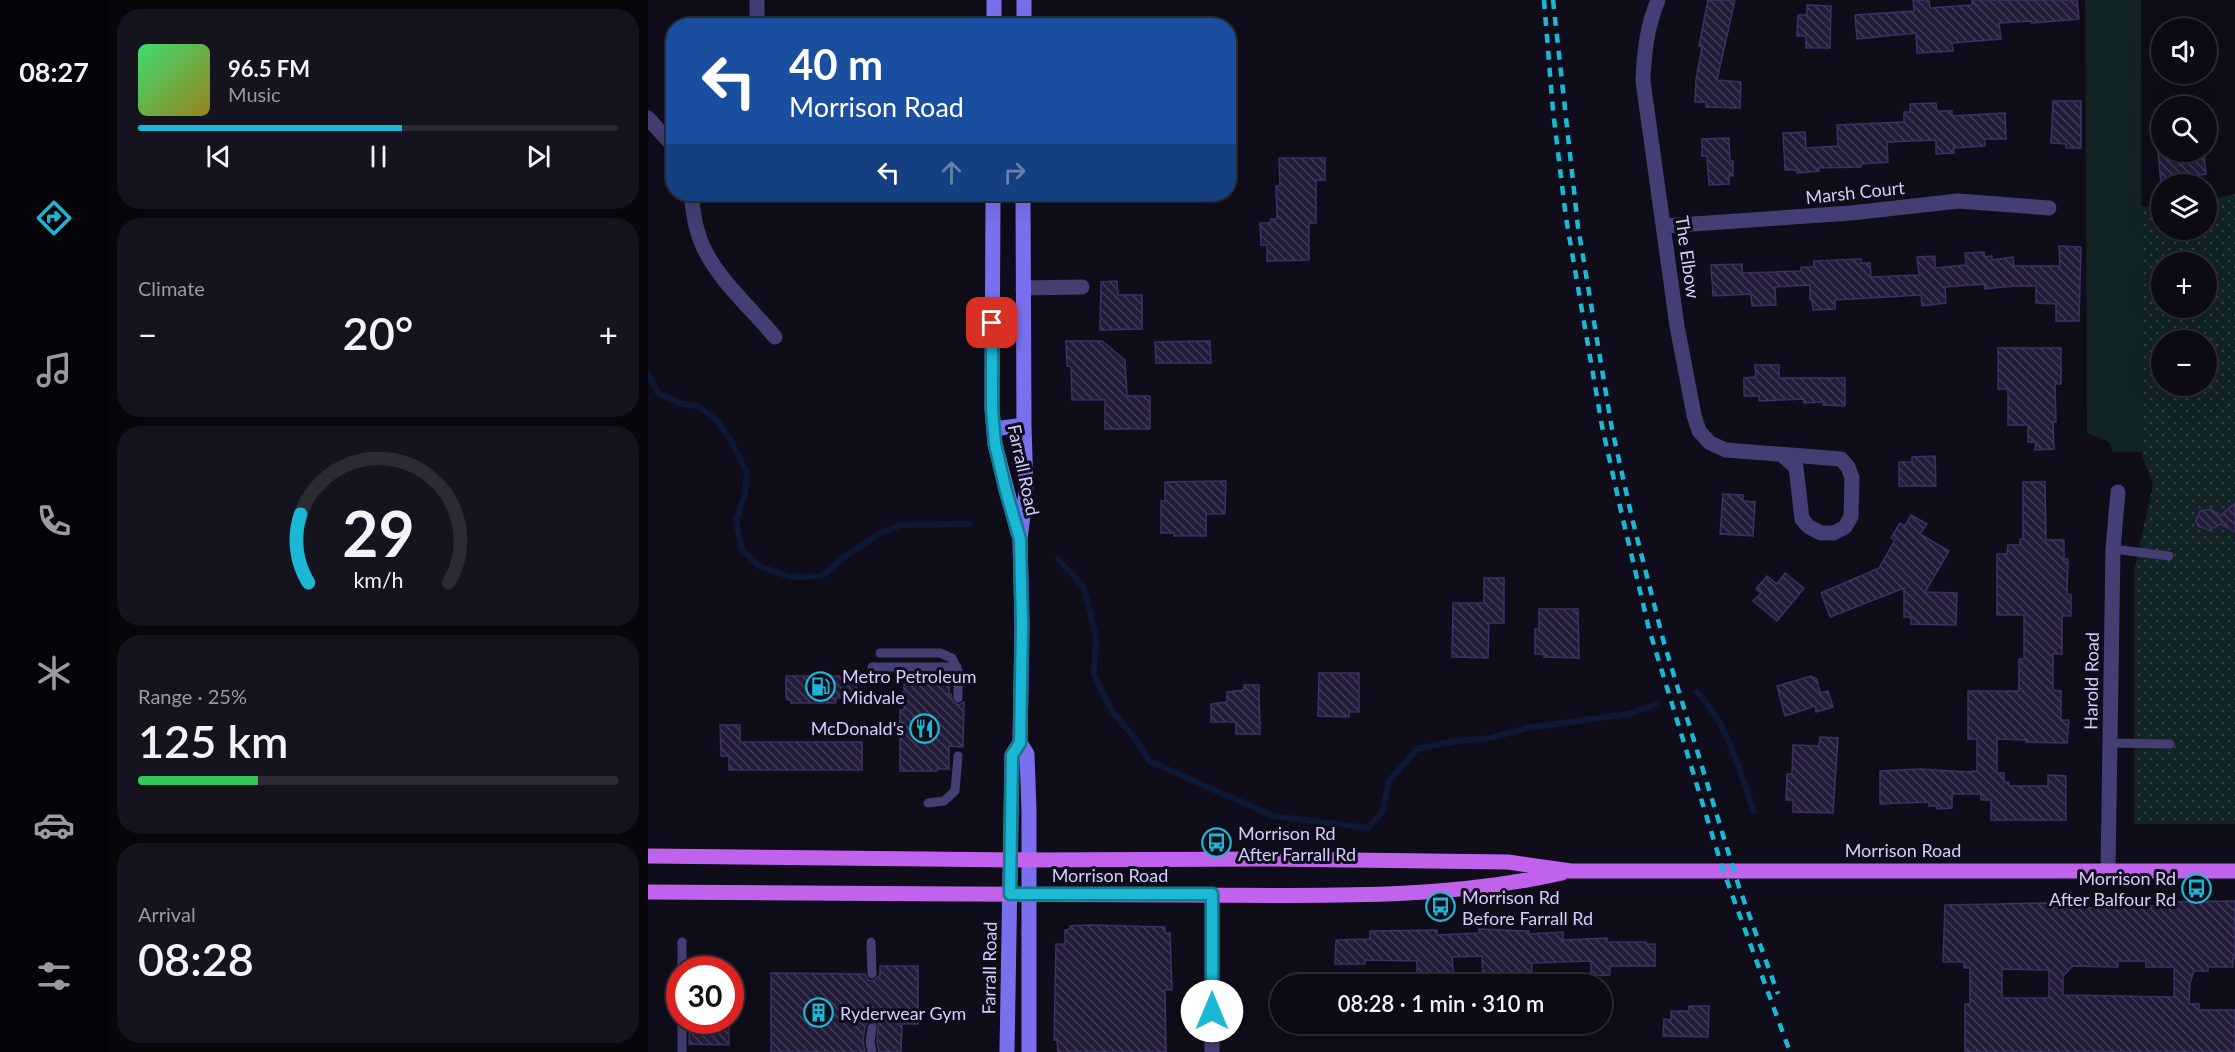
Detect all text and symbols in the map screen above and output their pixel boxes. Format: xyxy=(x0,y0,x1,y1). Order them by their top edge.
map controls xyxy=(2151,18,2217,396)
button: sound xyxy=(2151,18,2217,84)
text: 40 m xyxy=(789,39,883,89)
icon: left xyxy=(690,42,768,120)
text: 08:27 xyxy=(19,55,89,88)
text: 96.5 FM xyxy=(228,55,310,82)
text: Music xyxy=(228,82,281,106)
text: Morrison Road xyxy=(789,90,964,123)
button: search xyxy=(2151,96,2217,162)
icon: previous xyxy=(202,140,235,173)
icon: pause xyxy=(362,140,395,173)
icon: next xyxy=(522,140,555,173)
icon: left xyxy=(872,156,905,189)
icon: ahead xyxy=(935,156,968,189)
icon: right xyxy=(998,156,1031,189)
button: layers xyxy=(2151,174,2217,240)
street label: Marsh Court xyxy=(1804,176,1906,208)
icon: directions xyxy=(33,197,75,239)
street label: The Elbow xyxy=(1671,214,1705,300)
button: + xyxy=(2151,252,2217,318)
text: Climate xyxy=(138,276,205,300)
pin xyxy=(966,297,1017,348)
text: 20° xyxy=(343,306,413,360)
icon: arrive xyxy=(975,306,1008,339)
text: − xyxy=(138,314,157,354)
text: + xyxy=(599,314,618,354)
button: − xyxy=(2151,330,2217,396)
icon: music xyxy=(33,349,75,391)
street label: Farrall Road xyxy=(1004,422,1044,518)
text: 29 xyxy=(342,495,414,570)
icon: phone xyxy=(33,500,75,542)
text: km/h xyxy=(353,567,403,593)
street label: Harold Road xyxy=(2079,632,2103,730)
icon: climate xyxy=(33,652,75,694)
place label: Metro Petroleum Midvale xyxy=(842,665,977,708)
fuel station icon: Metro Petroleum Midvale xyxy=(805,670,837,702)
text: Range · 25% xyxy=(138,684,247,708)
restaurant icon: McDonald's xyxy=(909,712,941,744)
text: 125 km xyxy=(138,714,288,768)
place label: McDonald's xyxy=(811,717,904,739)
icon: car xyxy=(33,804,75,846)
place label: Morrison Rd After Farrall Rd xyxy=(1238,822,1356,865)
bus stop icon: Morrison Rd After Farrall Rd xyxy=(1201,827,1233,859)
street label: Morrison Road xyxy=(1845,839,1961,861)
street label: Morrison Road xyxy=(1052,864,1168,886)
place label: Morrison Rd After Balfour Rd xyxy=(2049,867,2176,910)
bus stop icon: Morrison Rd After Balfour Rd xyxy=(2181,872,2213,904)
place label: Morrison Rd Before Farrall Rd xyxy=(1462,886,1593,929)
bus stop icon: Morrison Rd Before Farrall Rd xyxy=(1425,891,1457,923)
text: Arrival xyxy=(138,902,196,926)
street label: Farrall Road xyxy=(977,921,1001,1015)
text: 08:28 xyxy=(138,932,254,986)
icon: filters xyxy=(33,955,75,997)
speed limit sign: 30 xyxy=(666,956,744,1034)
position arrow xyxy=(1180,979,1244,1043)
text: 08:28 · 1 min · 310 m xyxy=(1338,990,1544,1017)
building icon: Ryderwear Gym xyxy=(803,997,835,1029)
place label: Ryderwear Gym xyxy=(840,1002,966,1024)

